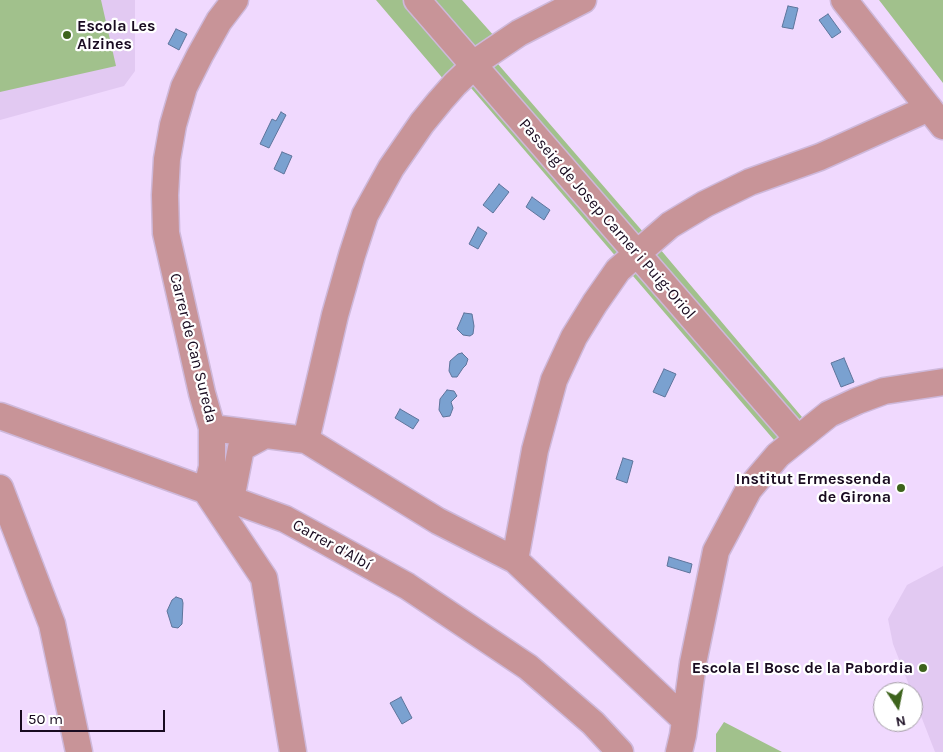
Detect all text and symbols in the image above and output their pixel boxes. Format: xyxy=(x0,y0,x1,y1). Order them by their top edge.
place label: Escola Les Alzines xyxy=(77,16,155,54)
marker: Escola Les Alzines xyxy=(61,29,73,41)
street label: Passeig de Josep Carner i Puig-Oriol xyxy=(515,115,699,323)
street label: Carrer de Can Sureda xyxy=(165,271,221,425)
place label: Institut Ermessenda de Girona xyxy=(736,469,891,507)
marker: Institut Ermessenda de Girona xyxy=(895,482,907,494)
street label: Carrer d'Albí xyxy=(289,515,375,575)
place label: Escola El Bosc de la Pabordia xyxy=(692,658,913,678)
marker: Escola El Bosc de la Pabordia xyxy=(917,662,929,674)
north arrow xyxy=(873,682,923,732)
scale bar xyxy=(22,700,168,732)
text: 50 m xyxy=(28,710,63,728)
text: N xyxy=(894,712,907,731)

